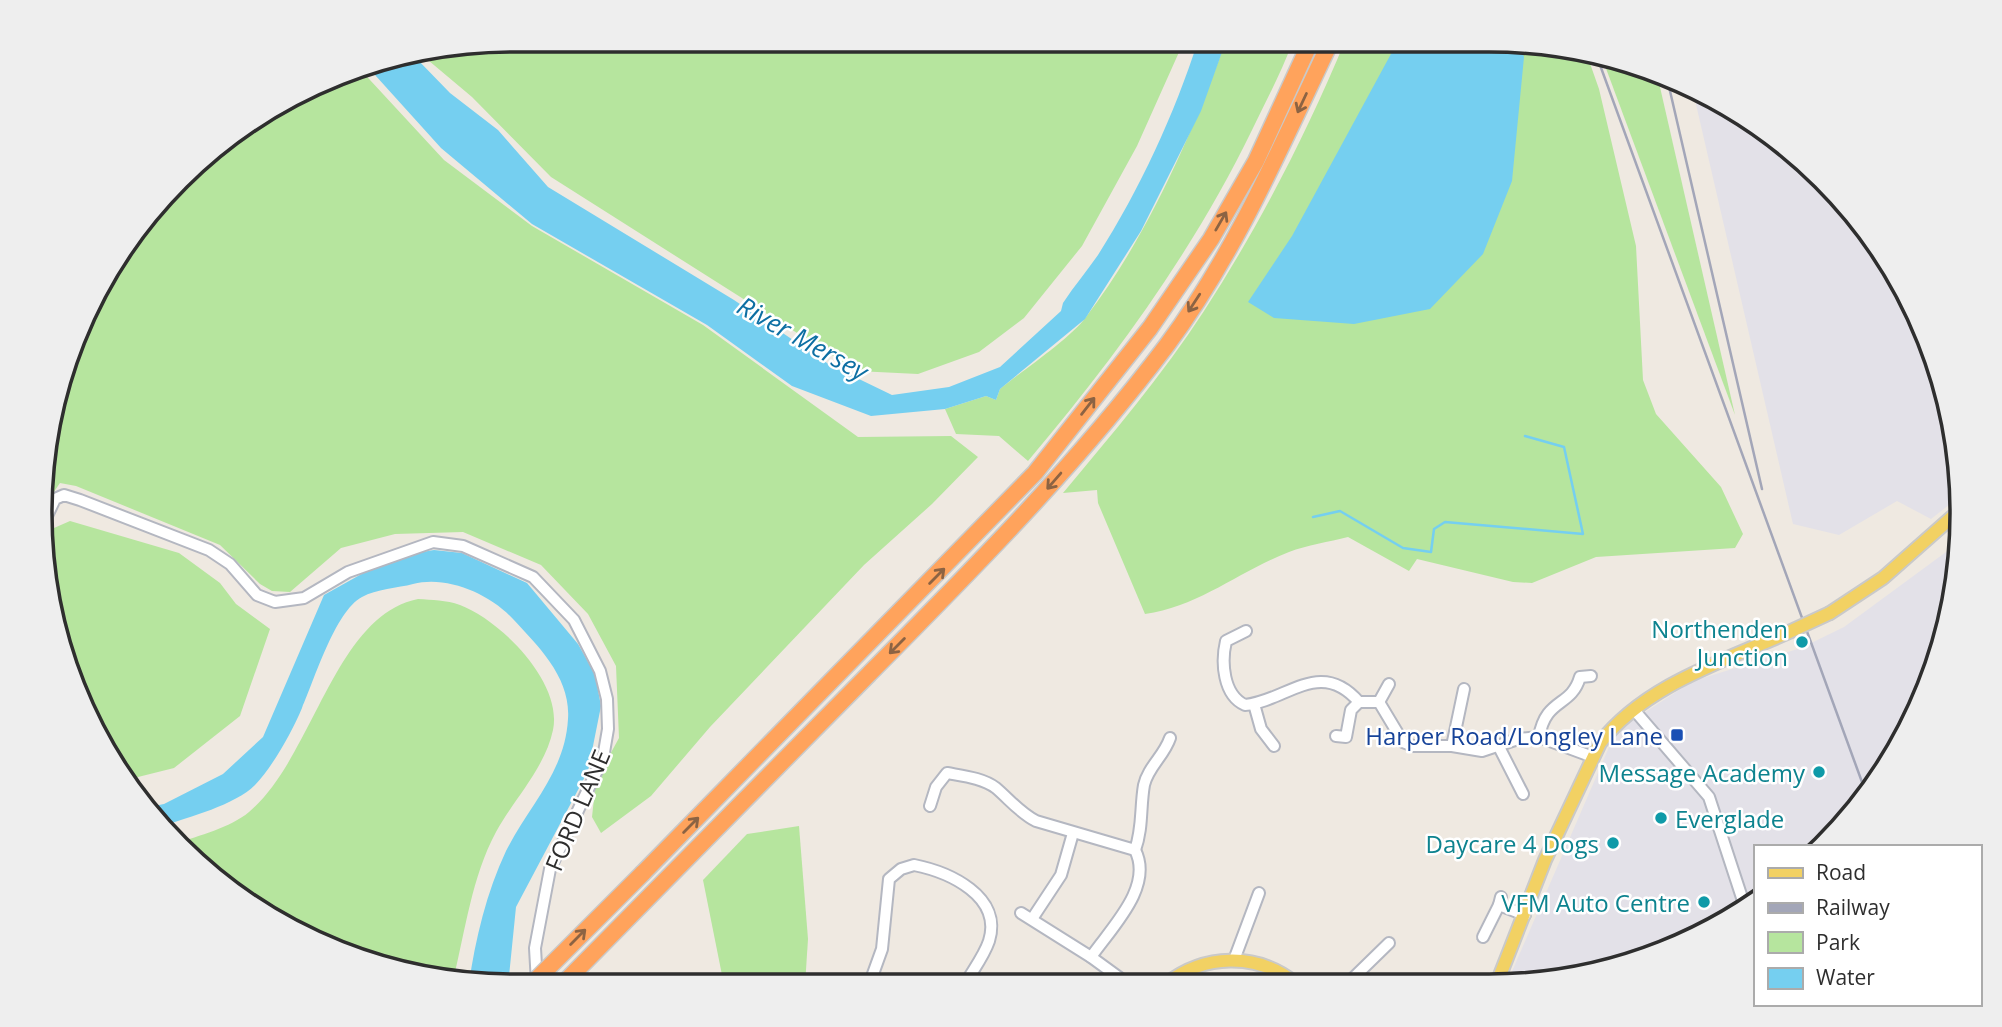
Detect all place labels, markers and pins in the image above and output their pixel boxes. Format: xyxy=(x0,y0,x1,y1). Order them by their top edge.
place label: Northenden Junction xyxy=(1651,612,1788,673)
marker: Northenden Junction xyxy=(1794,634,1810,650)
place label: Harper Road/Longley Lane xyxy=(1365,719,1663,752)
marker: Harper Road/Longley Lane xyxy=(1669,727,1685,743)
place label: Message Academy xyxy=(1599,756,1806,789)
marker: Message Academy xyxy=(1811,764,1827,780)
place label: Everglade xyxy=(1675,802,1784,835)
marker: Everglade xyxy=(1653,810,1669,826)
place label: Daycare 4 Dogs xyxy=(1426,827,1599,860)
marker: Daycare 4 Dogs xyxy=(1605,835,1621,851)
place label: VFM Auto Centre xyxy=(1501,886,1690,919)
marker: VFM Auto Centre xyxy=(1696,894,1712,910)

